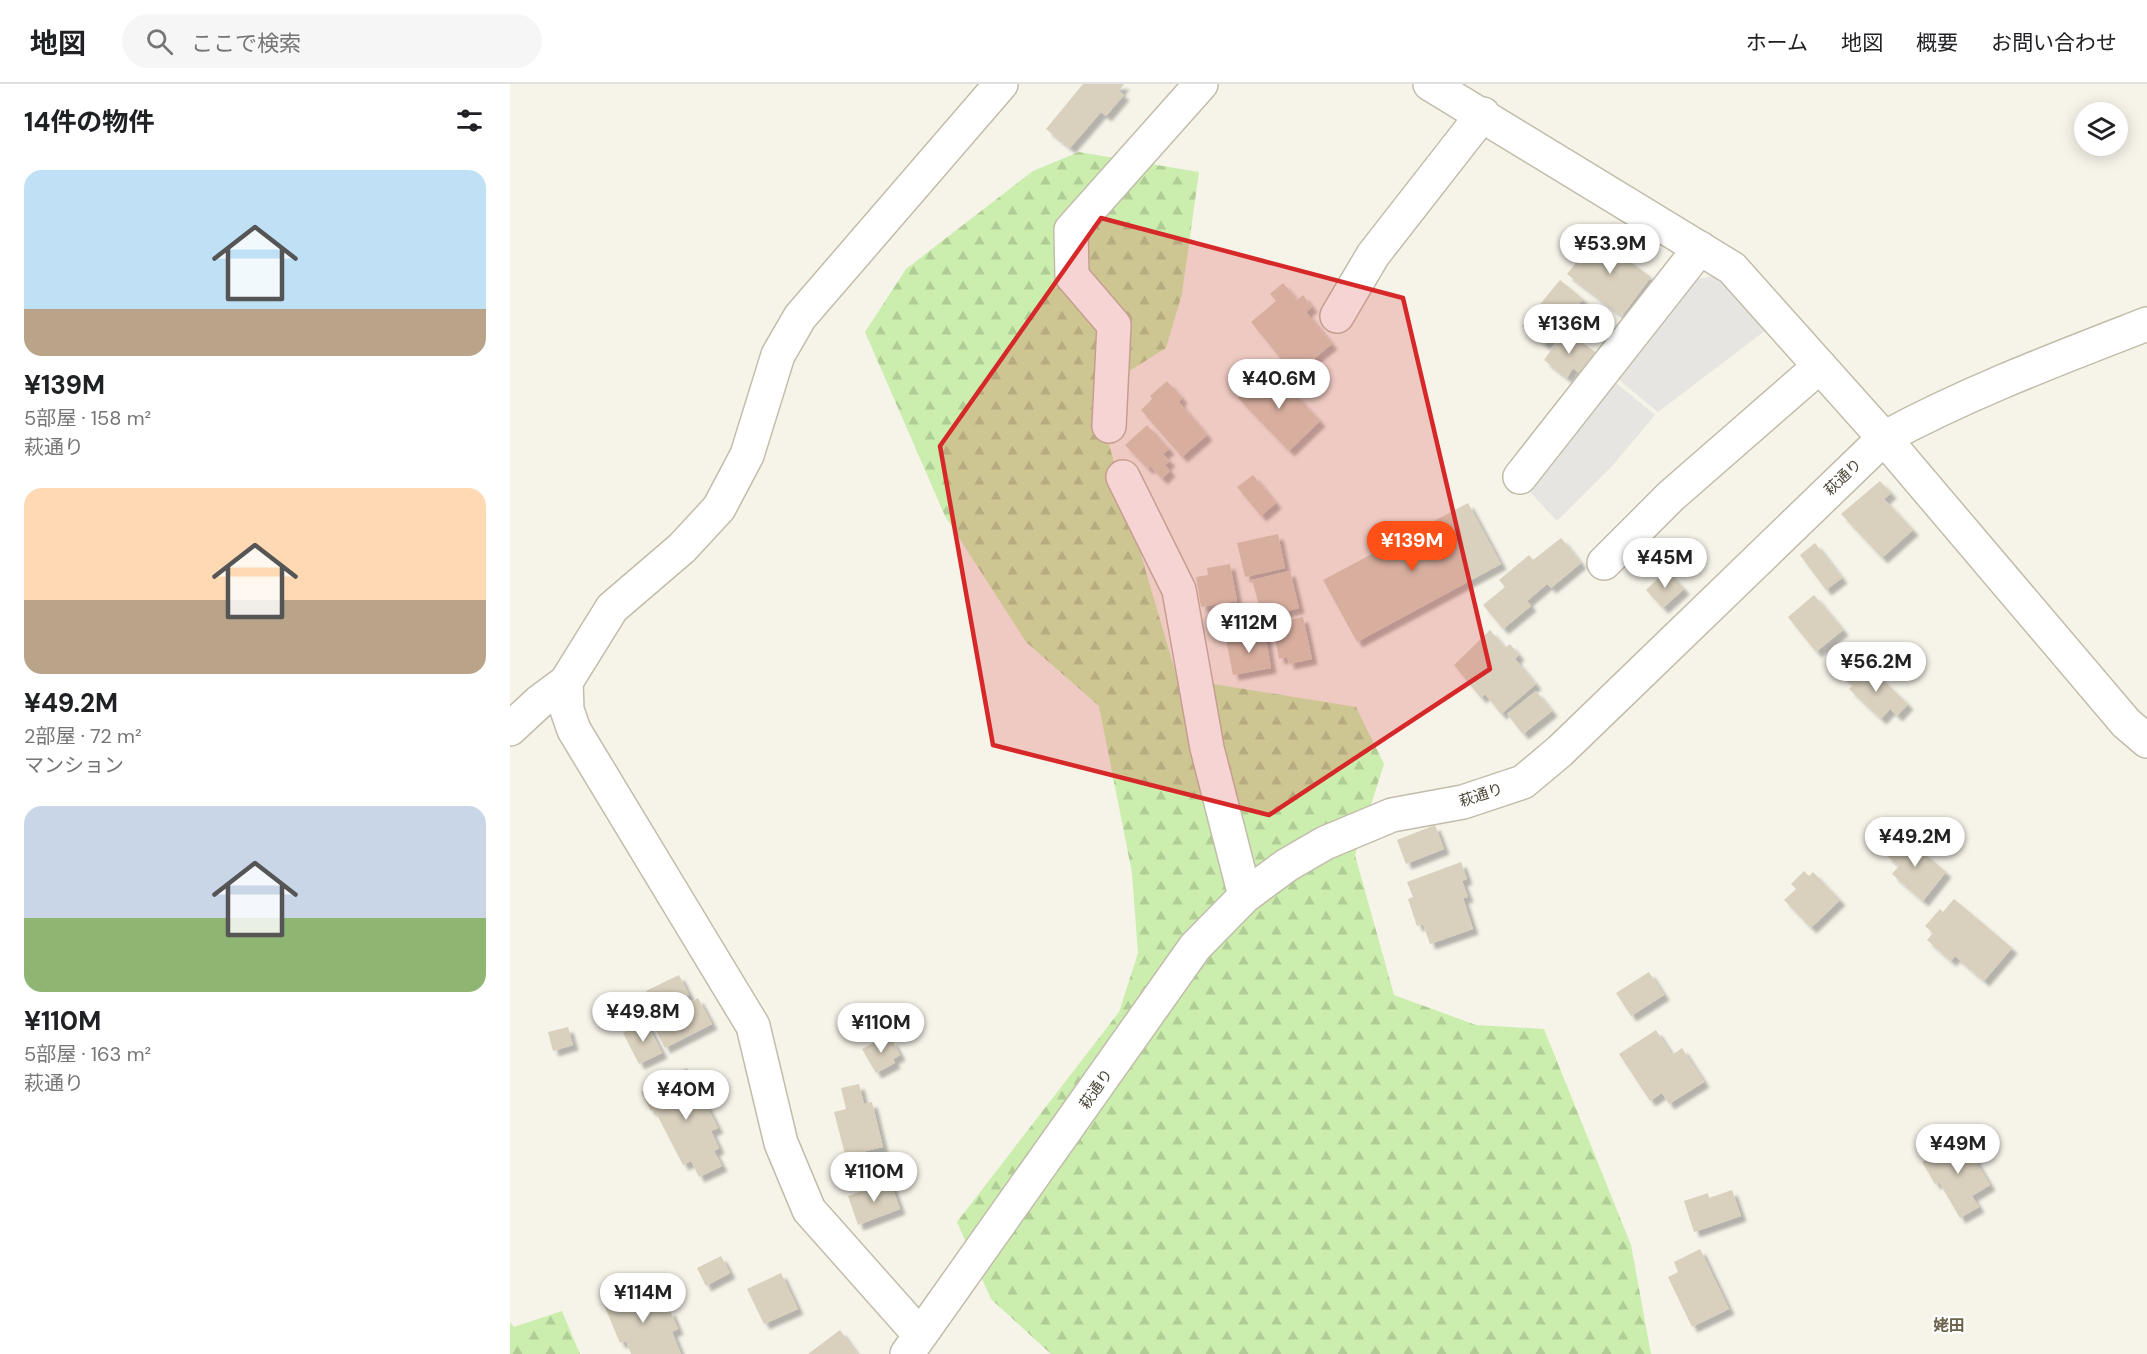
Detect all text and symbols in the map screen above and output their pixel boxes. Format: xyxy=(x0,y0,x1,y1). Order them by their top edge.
search box xyxy=(122,14,542,68)
text: 地図 xyxy=(30,25,86,62)
icon: search xyxy=(143,25,176,58)
text: ここで検索 xyxy=(191,29,301,58)
text: ホーム xyxy=(1746,29,1808,57)
text: 地図 xyxy=(1841,29,1883,57)
text: 概要 xyxy=(1916,29,1958,57)
text: お問い合わせ xyxy=(1991,29,2117,57)
map controls xyxy=(2074,102,2128,156)
button: layers xyxy=(2074,102,2128,156)
icon: filters xyxy=(453,104,486,137)
text: 14件の物件 xyxy=(24,105,154,139)
icon: home xyxy=(201,209,309,317)
pin: ¥53.9M xyxy=(1561,224,1659,275)
text: ¥53.9M xyxy=(1574,230,1646,256)
pin: ¥136M xyxy=(1527,304,1611,355)
text: ¥136M xyxy=(1538,310,1600,336)
pin: ¥40.6M xyxy=(1230,359,1328,410)
text: ¥40.6M xyxy=(1242,365,1316,391)
text: ¥139M xyxy=(24,368,105,402)
text: 5部屋 · 158 m² xyxy=(24,405,151,431)
text: 萩通り xyxy=(24,434,84,460)
street label: 萩通り xyxy=(1820,454,1866,500)
pin: ¥139M xyxy=(1370,521,1454,572)
icon: home xyxy=(201,527,309,635)
text: ¥139M xyxy=(1381,527,1443,553)
pin: ¥45M xyxy=(1629,538,1701,589)
text: ¥45M xyxy=(1637,544,1693,570)
pin: ¥112M xyxy=(1207,603,1291,654)
text: ¥112M xyxy=(1221,609,1277,635)
pin: ¥56.2M xyxy=(1827,642,1925,693)
text: ¥56.2M xyxy=(1840,648,1912,674)
text: ¥49.2M xyxy=(24,686,118,720)
text: 2部屋 · 72 m² xyxy=(24,723,142,749)
text: マンション xyxy=(24,752,124,778)
street label: 萩通り xyxy=(1457,779,1505,811)
pin: ¥49.2M xyxy=(1866,817,1964,868)
text: ¥49.2M xyxy=(1879,823,1951,849)
icon: home xyxy=(201,845,309,953)
pin: ¥49.8M xyxy=(594,992,692,1043)
text: ¥49.8M xyxy=(606,998,680,1024)
pin: ¥110M xyxy=(839,1003,923,1054)
text: ¥110M xyxy=(24,1004,101,1038)
text: ¥110M xyxy=(851,1009,911,1035)
text: 5部屋 · 163 m² xyxy=(24,1041,151,1067)
street label: 萩通り xyxy=(1075,1065,1117,1113)
text: 萩通り xyxy=(24,1070,84,1096)
pin: ¥40M xyxy=(650,1070,722,1121)
text: ¥40M xyxy=(657,1076,715,1102)
pin: ¥49M xyxy=(1922,1124,1994,1175)
text: ¥49M xyxy=(1930,1130,1986,1156)
pin: ¥110M xyxy=(832,1152,916,1203)
text: ¥110M xyxy=(844,1158,904,1184)
pin: ¥114M xyxy=(601,1273,685,1324)
text: ¥114M xyxy=(614,1279,672,1305)
district label: 姥田 xyxy=(1933,1315,1965,1336)

